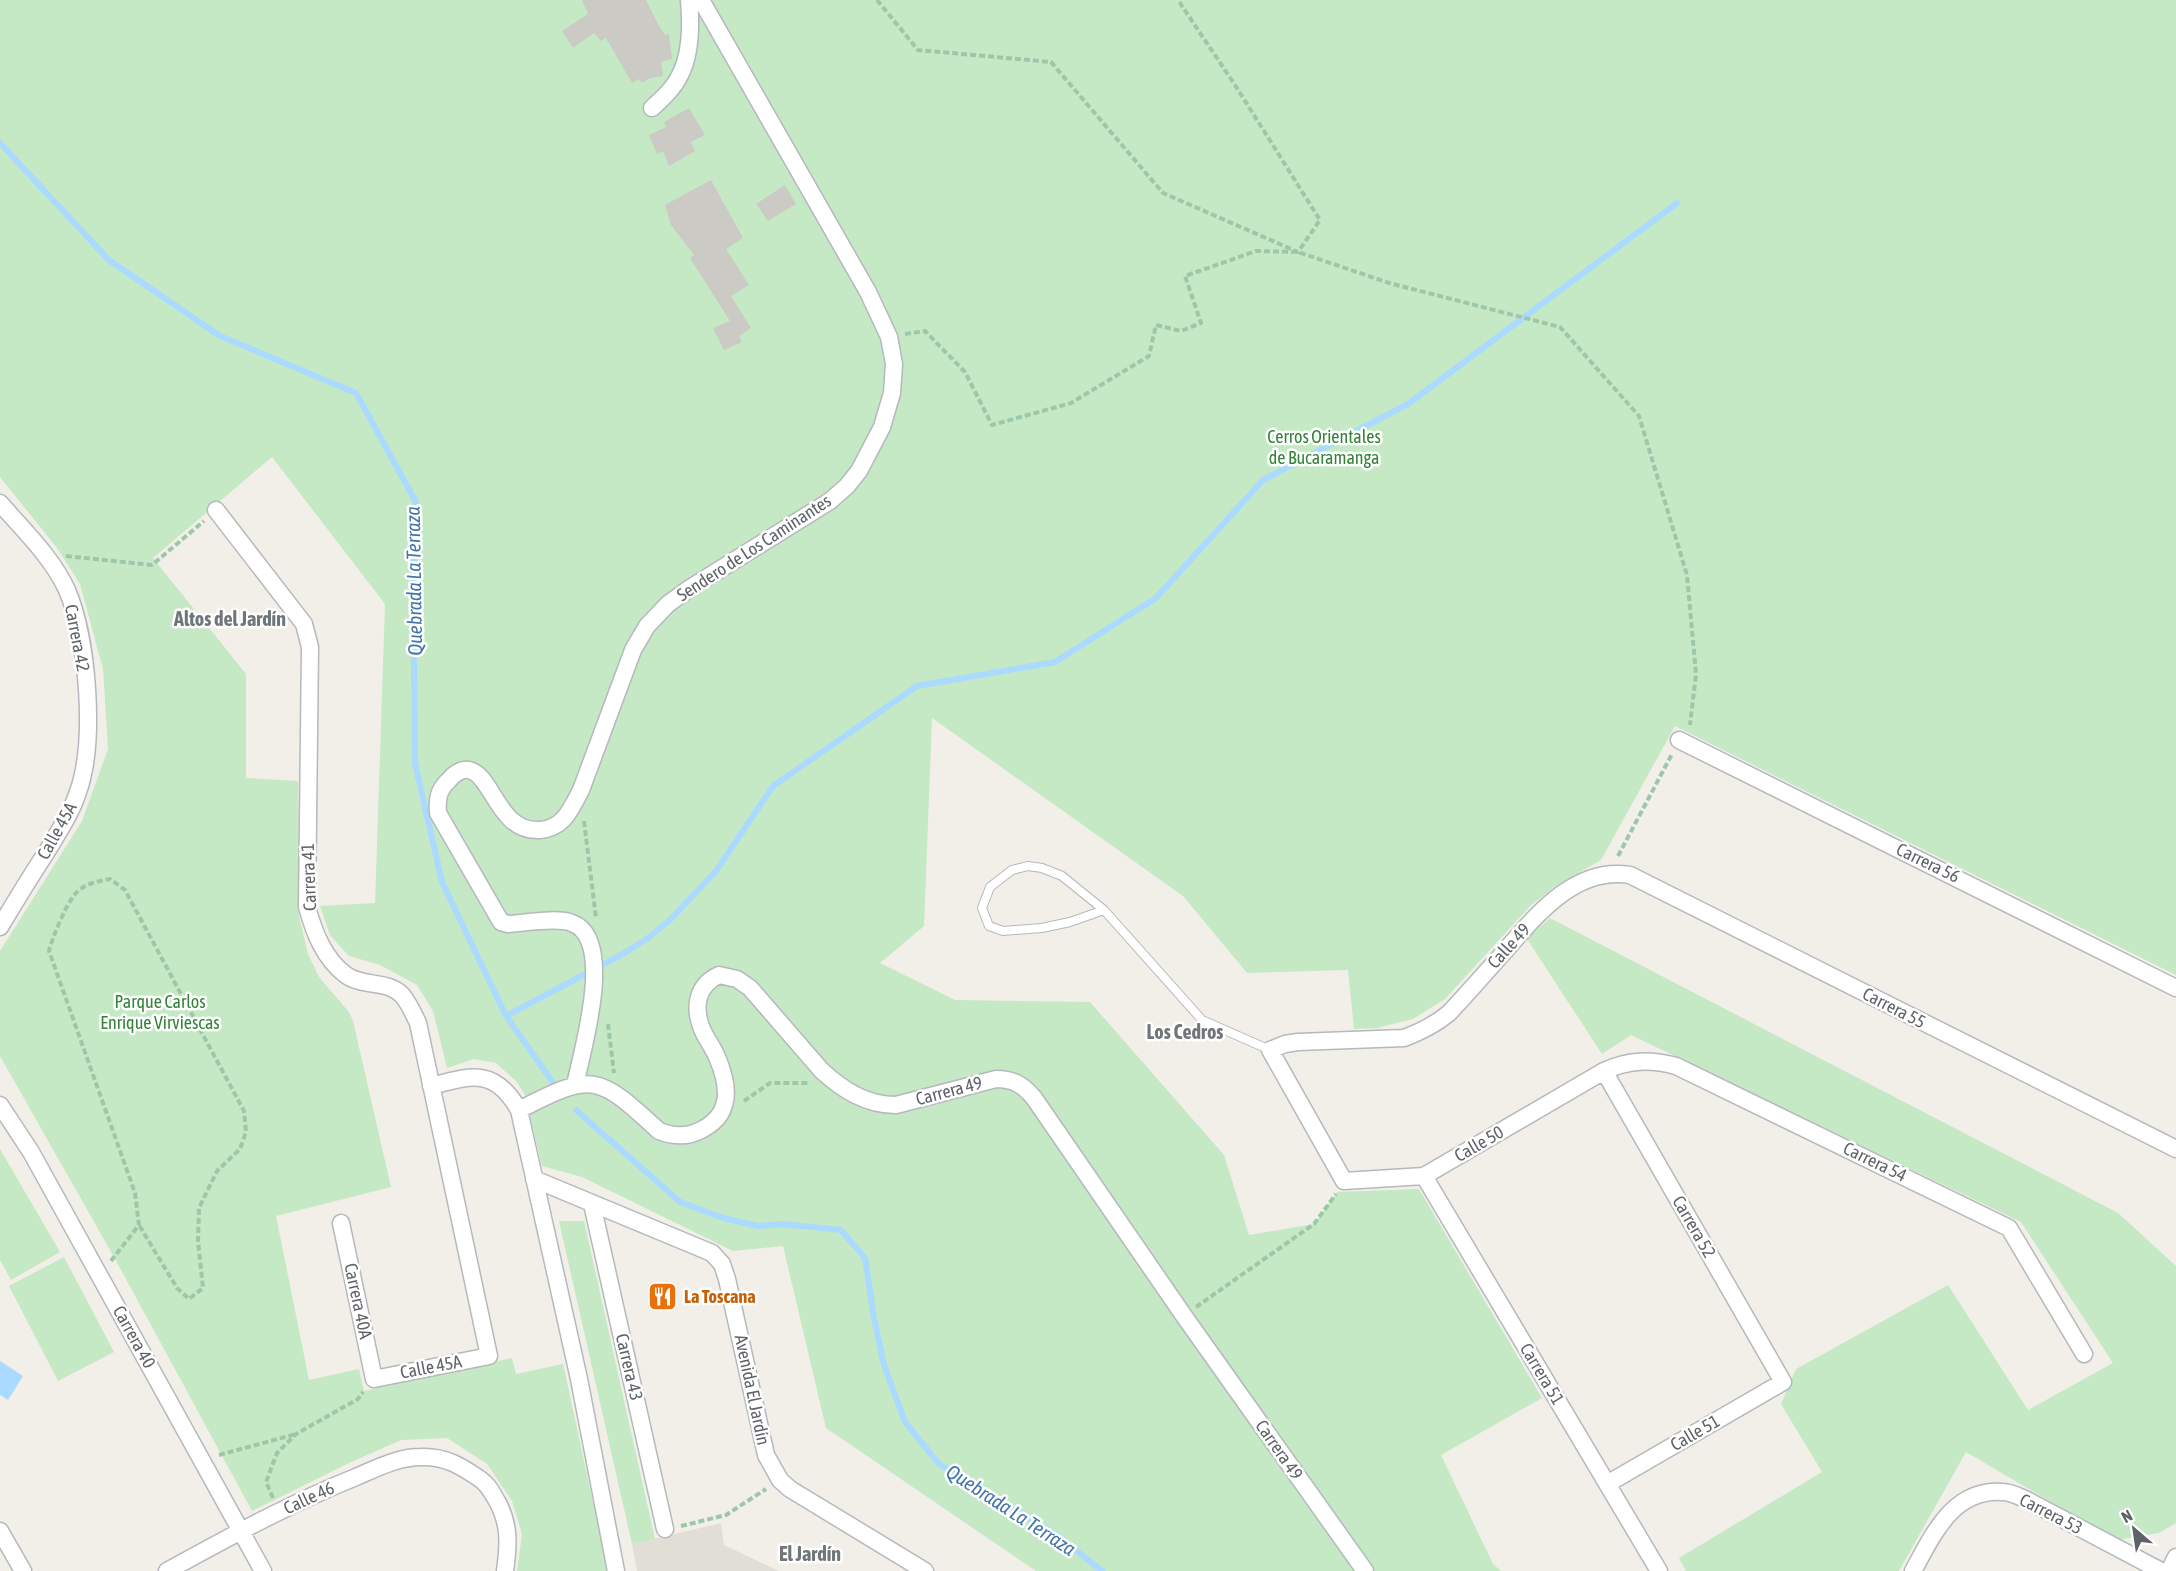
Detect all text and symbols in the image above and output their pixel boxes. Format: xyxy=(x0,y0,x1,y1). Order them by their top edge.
park label: Cerros Orientales de Bucaramanga xyxy=(1267,426,1381,468)
street label: Sendero de Los Caminantes xyxy=(673,490,835,605)
water label: Quebrada La Terraza xyxy=(401,506,426,656)
street label: Carrera 42 xyxy=(61,603,94,673)
district label: Altos del Jardín xyxy=(173,607,286,630)
street label: Calle 45A xyxy=(32,798,81,863)
street label: Carrera 56 xyxy=(1893,838,1963,887)
street label: Carrera 41 xyxy=(297,843,320,911)
street label: Calle 49 xyxy=(1483,919,1534,973)
street label: Carrera 55 xyxy=(1859,983,1929,1032)
park label: Parque Carlos Enrique Virviescas xyxy=(100,991,220,1033)
district label: Los Cedros xyxy=(1147,1020,1223,1043)
street label: Carrera 49 xyxy=(913,1072,984,1109)
street label: Calle 50 xyxy=(1450,1121,1507,1166)
street label: Carrera 54 xyxy=(1840,1137,1910,1186)
street label: Carrera 52 xyxy=(1668,1192,1721,1261)
street label: Carrera 40A xyxy=(340,1261,377,1341)
restaurant icon: La Toscana xyxy=(647,1281,679,1313)
place label: La Toscana xyxy=(684,1286,756,1307)
street label: Carrera 40 xyxy=(109,1302,160,1372)
street label: Carrera 43 xyxy=(612,1331,647,1402)
street label: Avenida El Jardín xyxy=(731,1333,774,1447)
street label: Carrera 51 xyxy=(1516,1339,1569,1408)
street label: Calle 45A xyxy=(398,1350,464,1383)
street label: Calle 51 xyxy=(1666,1410,1723,1455)
street label: Carrera 49 xyxy=(1251,1416,1308,1484)
water label: Quebrada La Terraza xyxy=(942,1459,1080,1560)
street label: Calle 46 xyxy=(280,1477,337,1518)
street label: Carrera 53 xyxy=(2016,1489,2086,1538)
north arrow xyxy=(2104,1499,2164,1559)
text: N xyxy=(2118,1506,2135,1526)
district label: El Jardín xyxy=(779,1542,841,1565)

